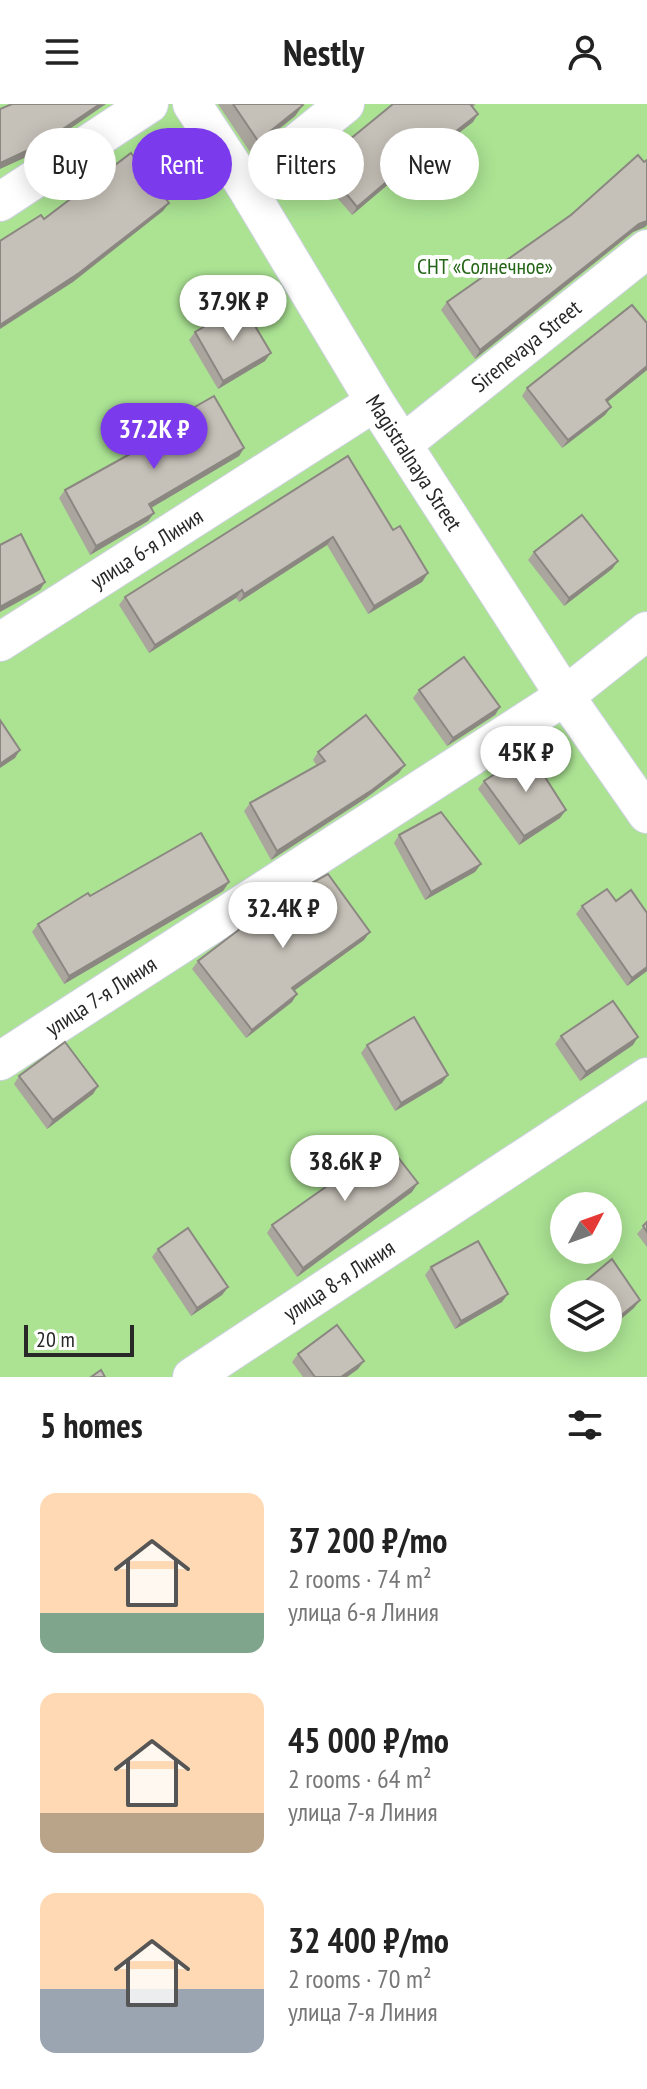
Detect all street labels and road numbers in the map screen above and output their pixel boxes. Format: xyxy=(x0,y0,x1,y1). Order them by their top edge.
street label: Sirenevaya Street xyxy=(465,293,586,398)
street label: Magistralnaya Street xyxy=(360,389,468,536)
street label: улица 6-я Линия xyxy=(85,502,208,594)
street label: улица 7-я Линия xyxy=(40,950,162,1042)
street label: улица 8-я Линия xyxy=(278,1233,400,1327)

